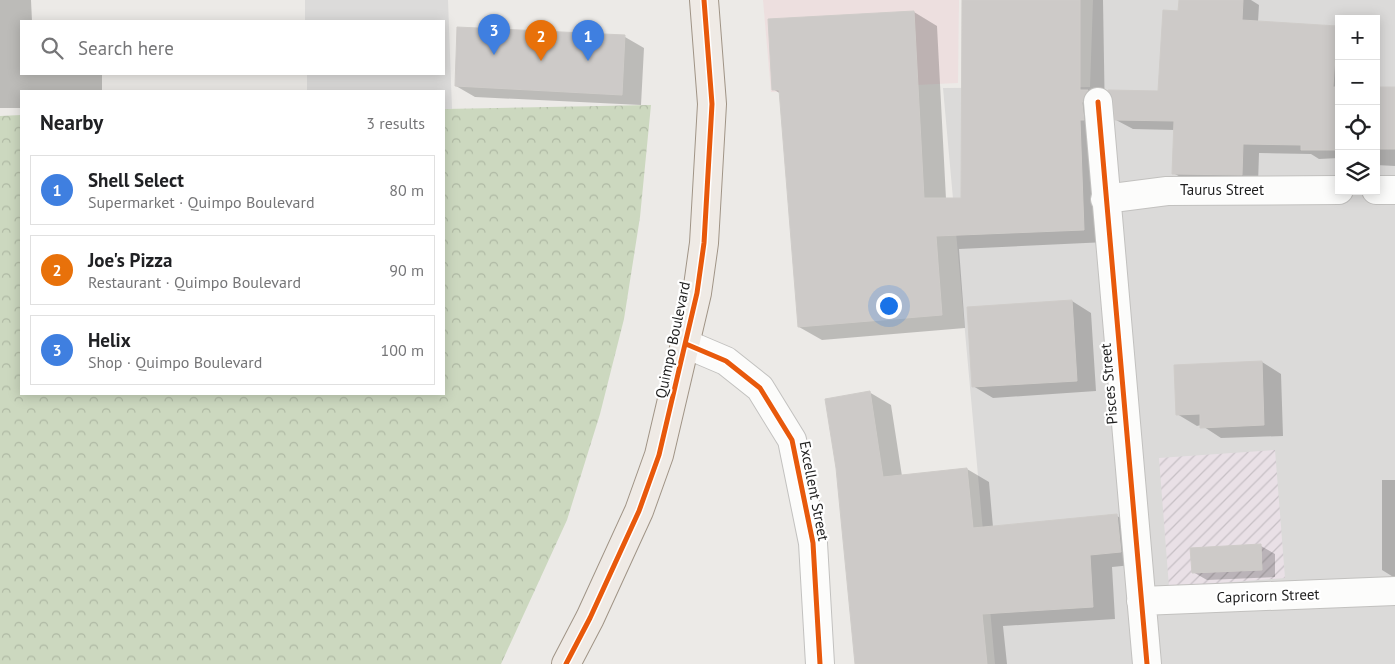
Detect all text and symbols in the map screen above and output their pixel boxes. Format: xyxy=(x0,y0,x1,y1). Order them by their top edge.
pin: 3 xyxy=(478,14,510,55)
map controls xyxy=(1335,15,1380,195)
button: + xyxy=(1335,15,1380,60)
search box xyxy=(20,20,445,75)
pin: 2 xyxy=(525,20,557,61)
pin: 1 xyxy=(572,20,604,61)
icon: search xyxy=(38,34,66,62)
text: Search here xyxy=(78,36,174,60)
button: − xyxy=(1335,60,1380,105)
button: locate xyxy=(1335,105,1380,150)
text: Nearby xyxy=(40,109,103,136)
text: 3 results xyxy=(366,113,425,133)
button: layers xyxy=(1335,150,1380,195)
text: Shell Select xyxy=(88,168,184,192)
text: 1 xyxy=(52,180,62,200)
text: 80 m xyxy=(389,180,424,200)
street label: Taurus Street xyxy=(1180,180,1264,199)
text: Supermarket · Quimpo Boulevard xyxy=(88,192,315,212)
text: Joe's Pizza xyxy=(88,248,172,272)
text: 2 xyxy=(52,260,62,280)
text: 90 m xyxy=(389,260,424,280)
text: Restaurant · Quimpo Boulevard xyxy=(88,272,301,292)
street label: Quimpo Boulevard xyxy=(651,280,694,400)
your location xyxy=(876,293,902,319)
text: Helix xyxy=(88,328,131,352)
text: 3 xyxy=(52,340,62,360)
text: 100 m xyxy=(381,340,424,360)
street label: Pisces Street xyxy=(1095,343,1122,425)
text: Shop · Quimpo Boulevard xyxy=(88,352,262,372)
street label: Excellent Street xyxy=(795,439,833,543)
street label: Capricorn Street xyxy=(1216,584,1320,607)

